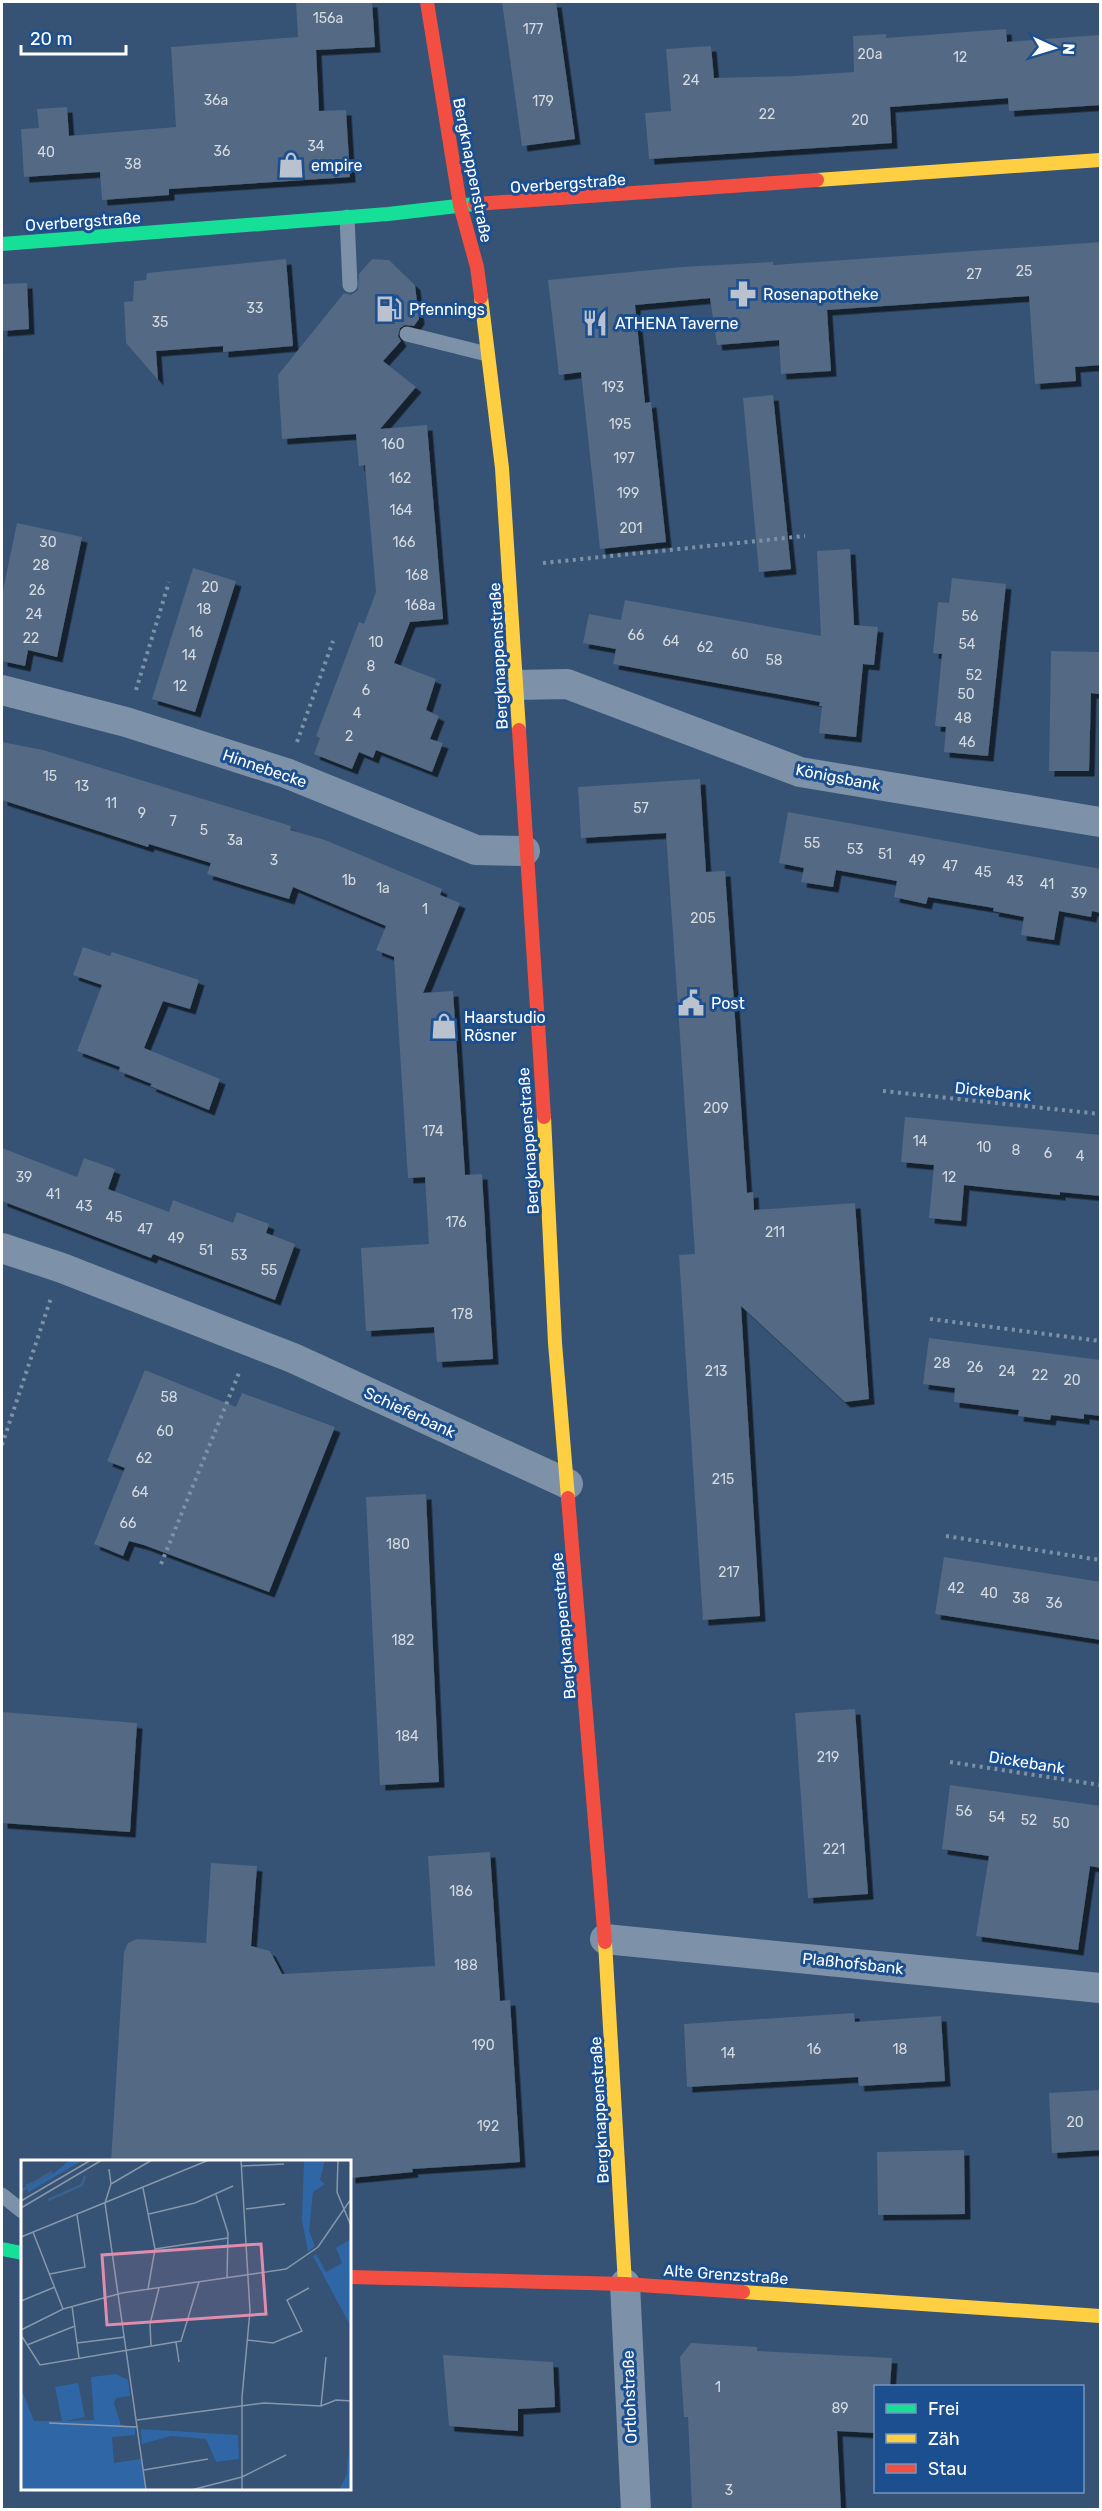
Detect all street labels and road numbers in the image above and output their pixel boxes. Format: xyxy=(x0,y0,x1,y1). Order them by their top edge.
street label: Bergknappenstraße xyxy=(449,96,496,244)
street label: Overbergstraße xyxy=(510,170,627,197)
street label: Overbergstraße xyxy=(25,208,142,235)
street label: Bergknappenstraße xyxy=(485,582,512,730)
street label: Hinnebecke xyxy=(220,745,309,792)
street label: Königsbank xyxy=(794,760,883,795)
street label: Bergknappenstraße xyxy=(514,1067,543,1215)
street label: Dickebank xyxy=(954,1078,1033,1105)
street label: Schieferbank xyxy=(361,1383,459,1442)
street label: Bergknappenstraße xyxy=(548,1552,579,1700)
street label: Dickebank xyxy=(987,1747,1067,1778)
street label: Plaßhofsbank xyxy=(801,1949,905,1978)
street label: Bergknappenstraße xyxy=(586,2036,613,2184)
street label: Alte Grenzstraße xyxy=(663,2261,789,2288)
street label: Ortlohstraße xyxy=(618,2350,641,2444)

